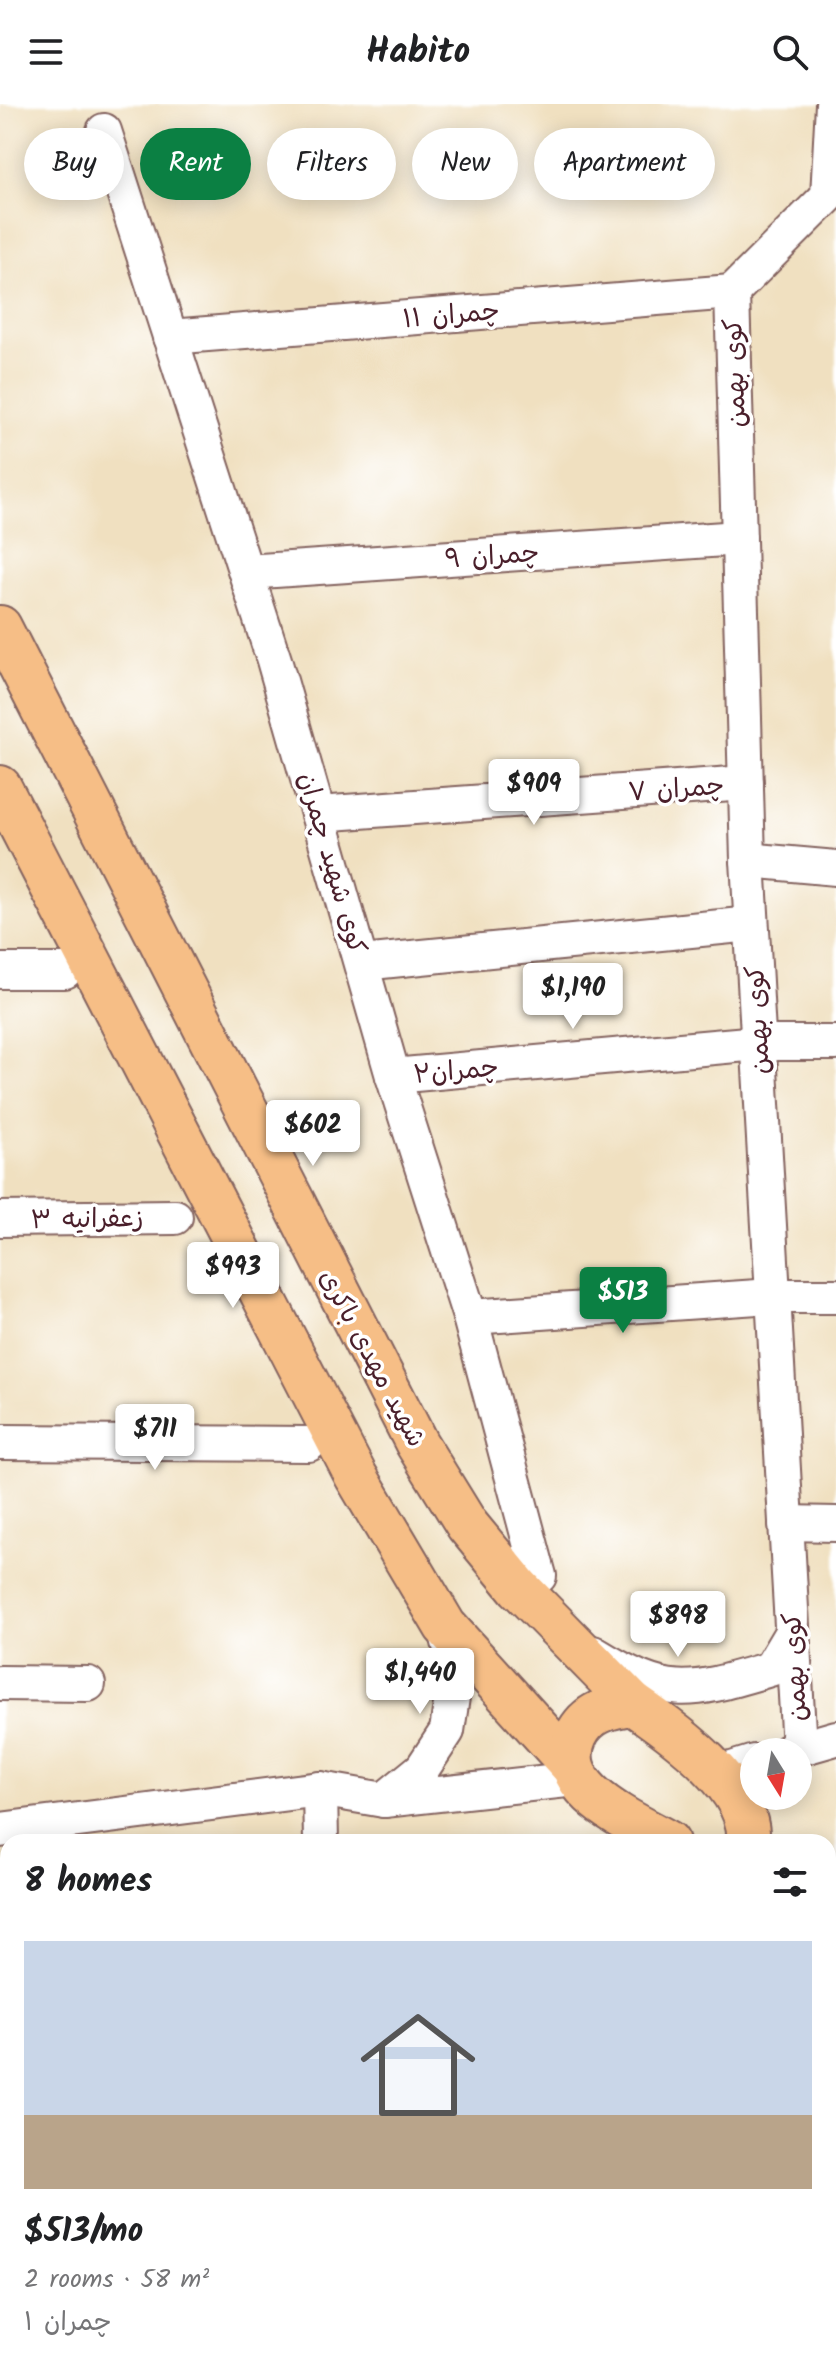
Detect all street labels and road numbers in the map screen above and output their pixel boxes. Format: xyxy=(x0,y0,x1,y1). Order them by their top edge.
street label: چمران ۱۱ xyxy=(401,291,501,341)
street label: کوی بهمن xyxy=(713,318,759,428)
street label: چمران ۹ xyxy=(444,533,541,581)
street label: چمران ۷ xyxy=(627,766,726,814)
street label: کوی شهید چمران xyxy=(285,768,377,959)
street label: کوی بهمن xyxy=(735,964,783,1075)
street label: چمران۲ xyxy=(412,1047,501,1097)
street label: زعفرانیه ۳ xyxy=(30,1198,144,1242)
street label: شهید مهدی باکری xyxy=(307,1262,436,1455)
street label: کوی بهمن xyxy=(772,1611,820,1722)

